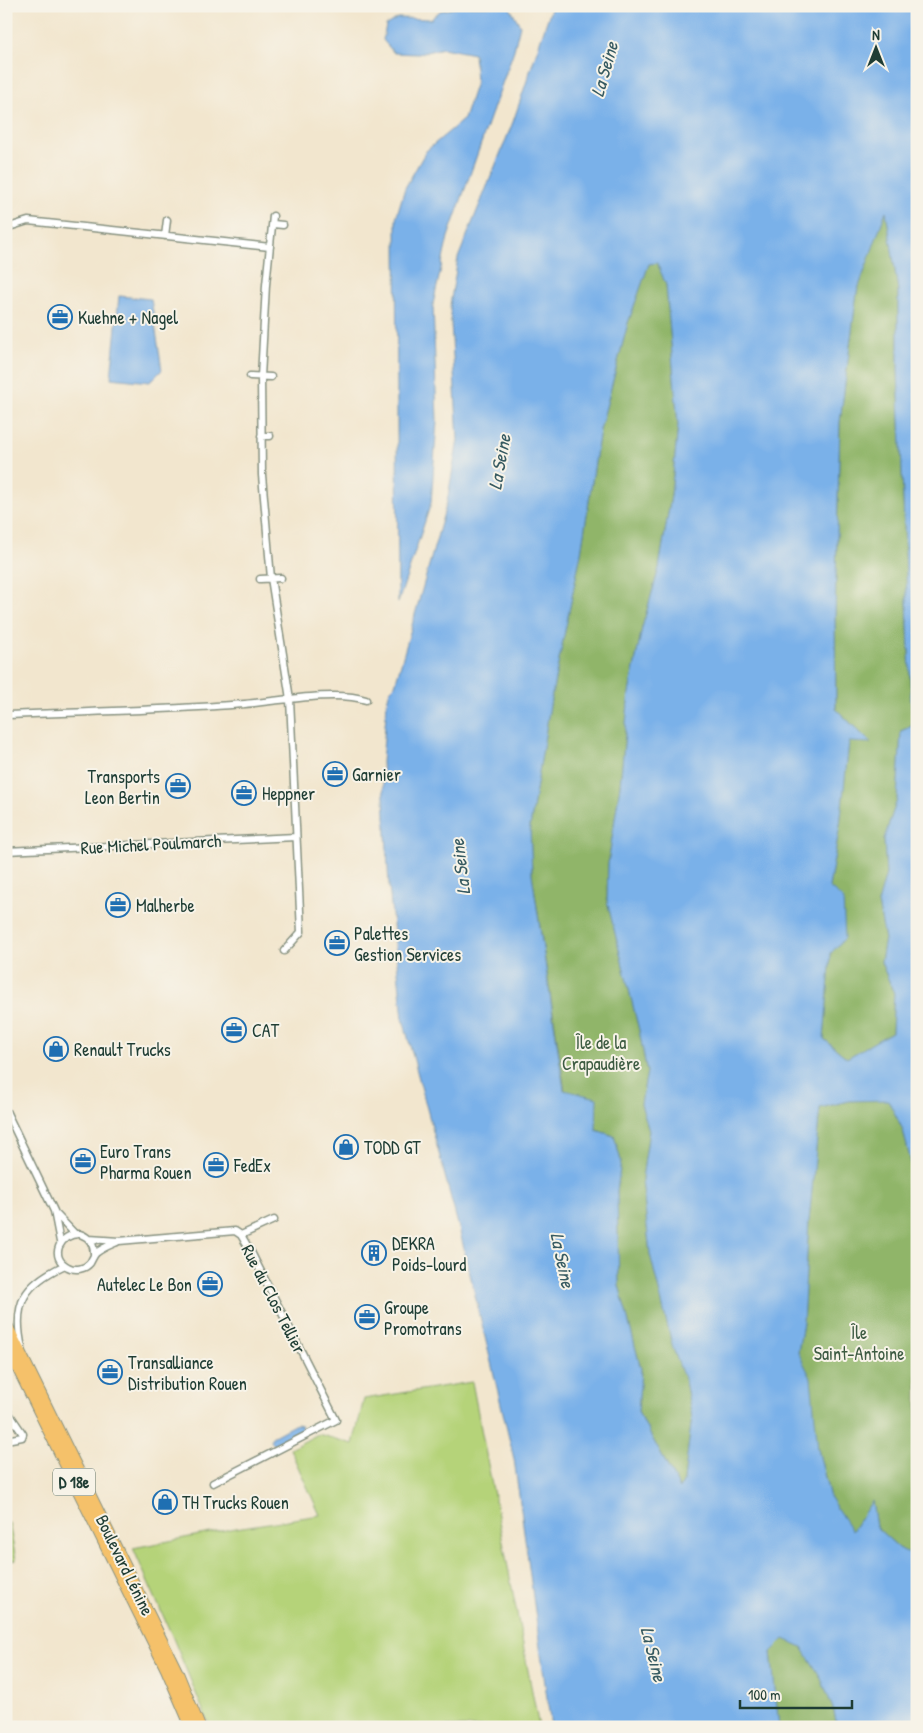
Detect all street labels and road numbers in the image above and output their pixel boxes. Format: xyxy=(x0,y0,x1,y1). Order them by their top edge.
street label: Rue Michel Poulmarch xyxy=(80,828,222,860)
street label: Rue du Clos Tellier xyxy=(236,1240,312,1358)
road number: D 18e xyxy=(53,1468,95,1495)
street label: Boulevard Lénine xyxy=(90,1510,160,1620)

